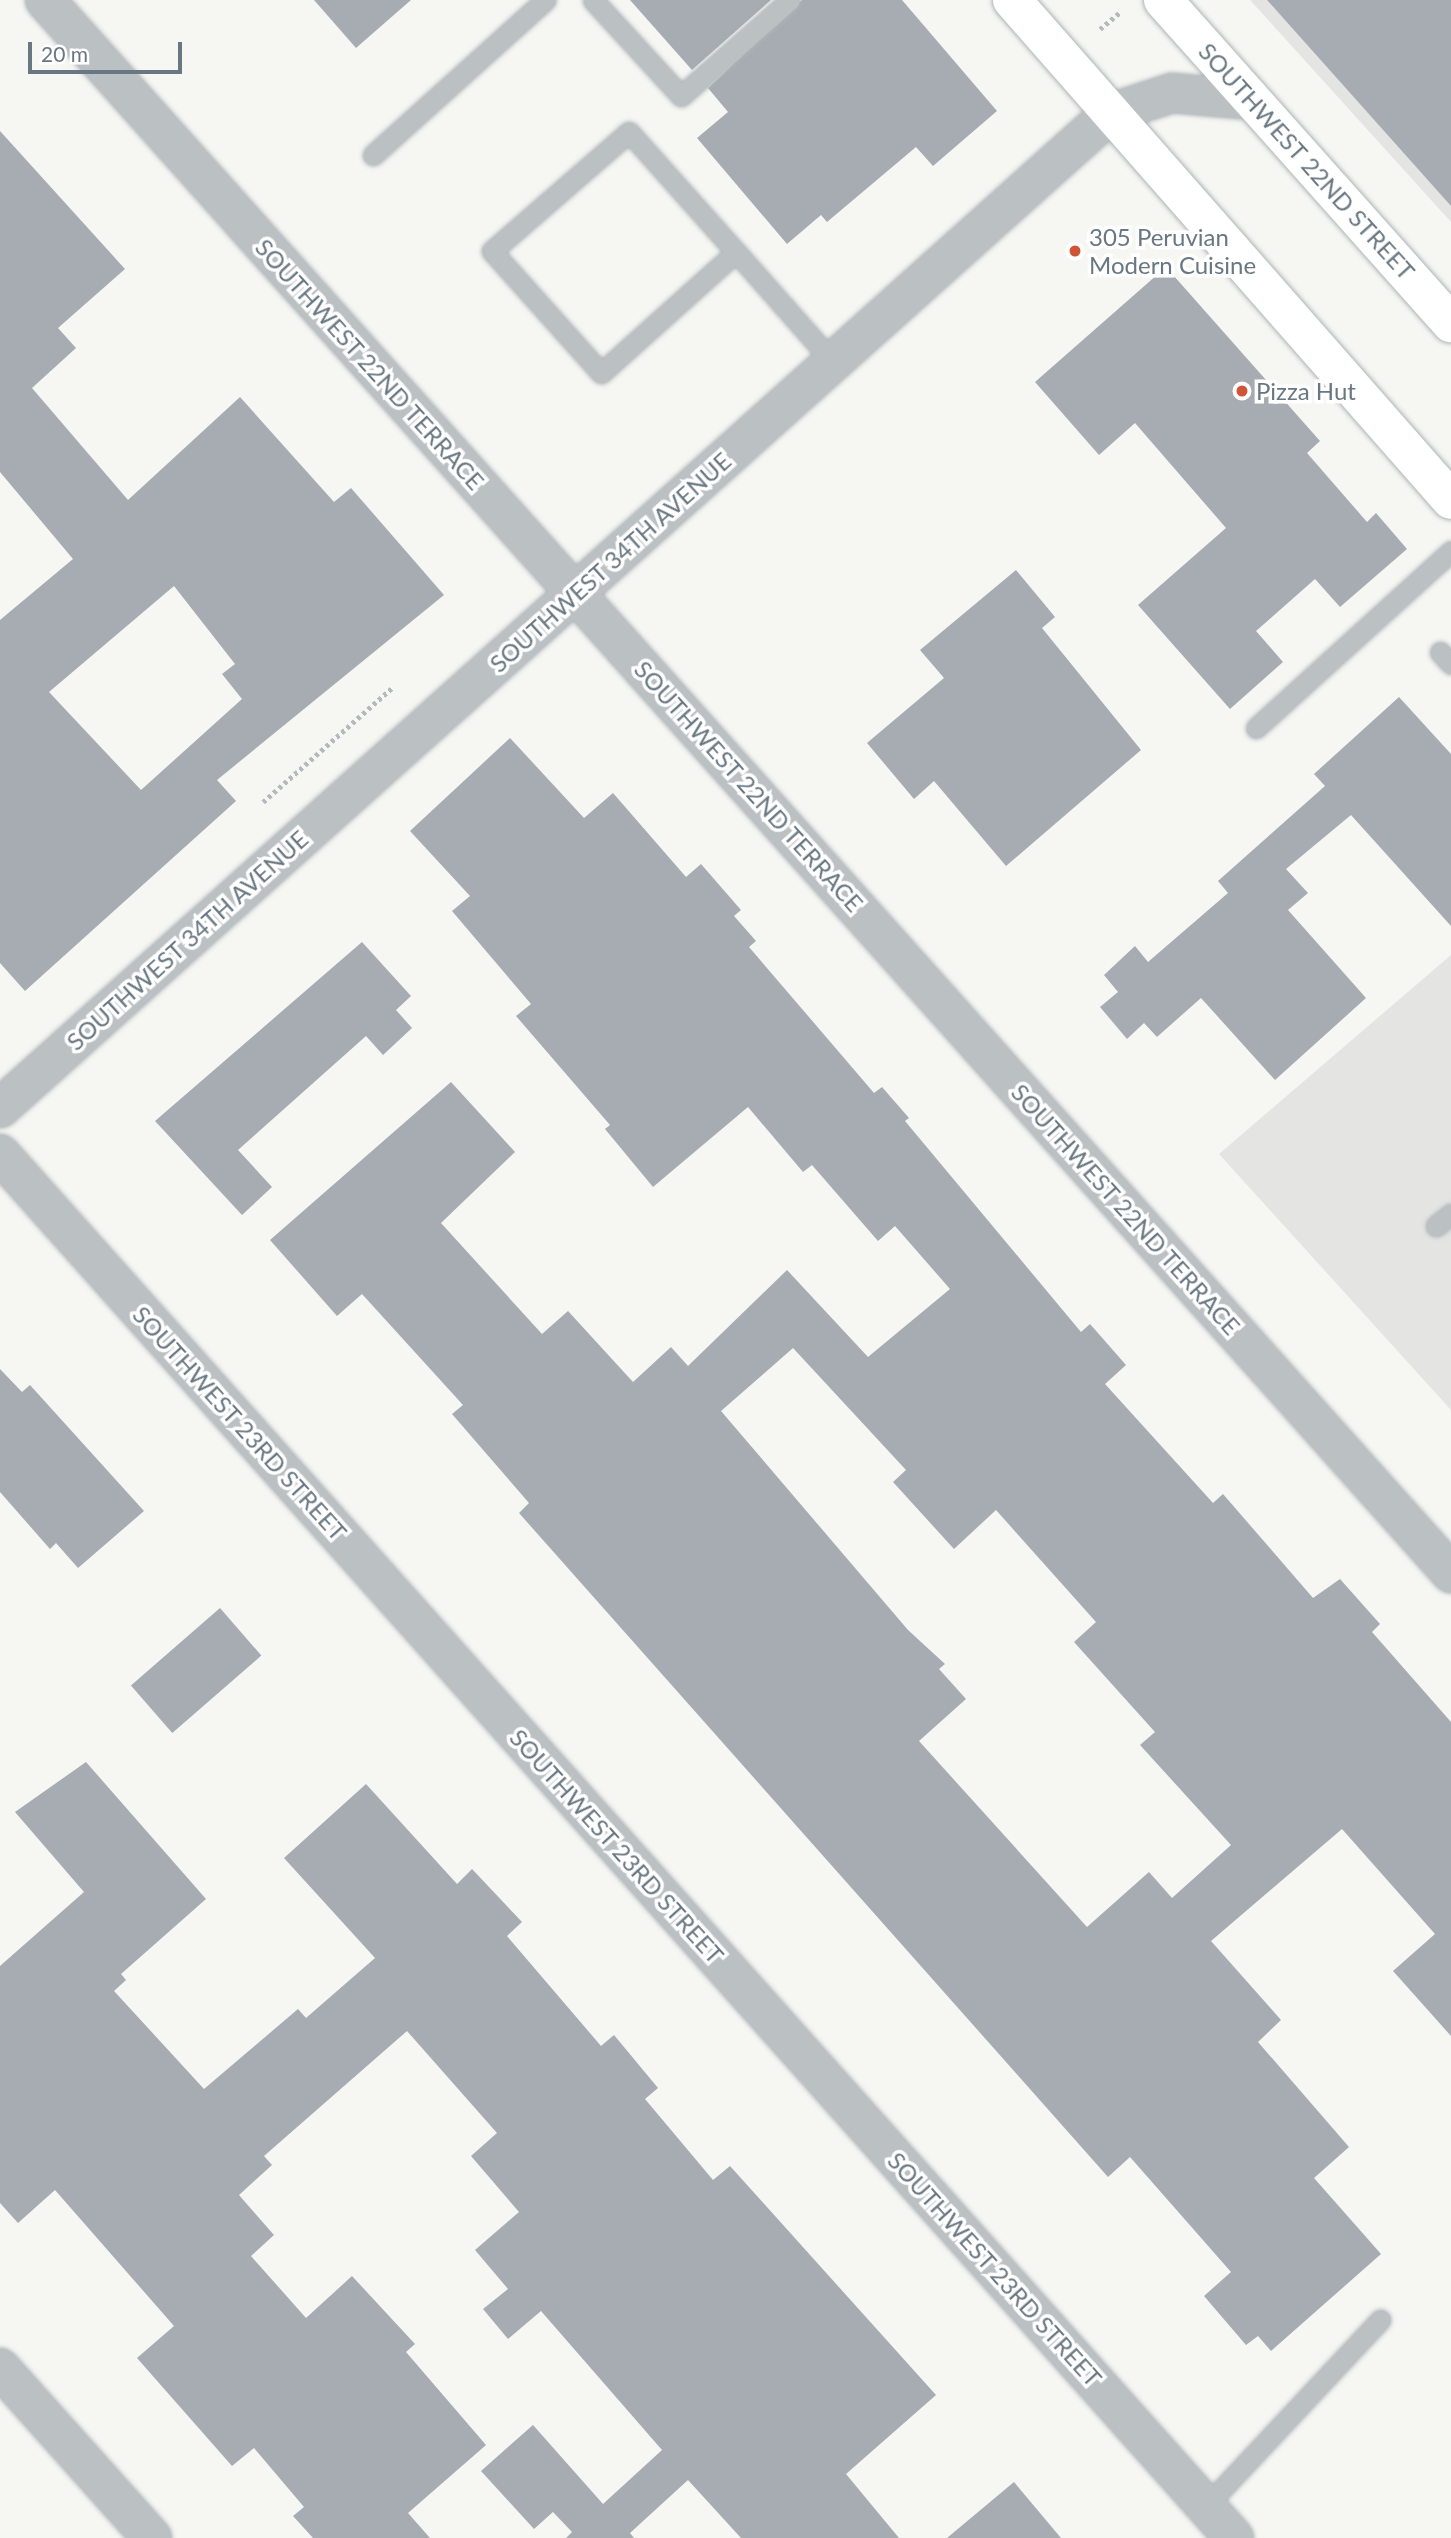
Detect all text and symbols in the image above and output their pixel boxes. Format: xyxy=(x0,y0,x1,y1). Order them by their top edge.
scale bar xyxy=(32,28,186,72)
street label: SOUTHWEST 22ND STREET xyxy=(1193,37,1421,285)
text: 20 m xyxy=(41,41,88,66)
place label: 305 Peruvian Modern Cuisine xyxy=(1089,223,1256,279)
street label: SOUTHWEST 22ND TERRACE xyxy=(249,232,491,496)
marker: 305 Peruvian Modern Cuisine xyxy=(1067,243,1083,259)
place label: Pizza Hut xyxy=(1256,377,1356,405)
marker: Pizza Hut xyxy=(1234,383,1250,399)
street label: SOUTHWEST 34TH AVENUE xyxy=(483,446,737,678)
street label: SOUTHWEST 22ND TERRACE xyxy=(628,654,870,918)
street label: SOUTHWEST 34TH AVENUE xyxy=(60,824,314,1056)
street label: SOUTHWEST 22ND TERRACE xyxy=(1005,1077,1247,1341)
street label: SOUTHWEST 23RD STREET xyxy=(127,1300,353,1546)
street label: SOUTHWEST 23RD STREET xyxy=(504,1723,730,1969)
street label: SOUTHWEST 23RD STREET xyxy=(882,2146,1108,2392)

